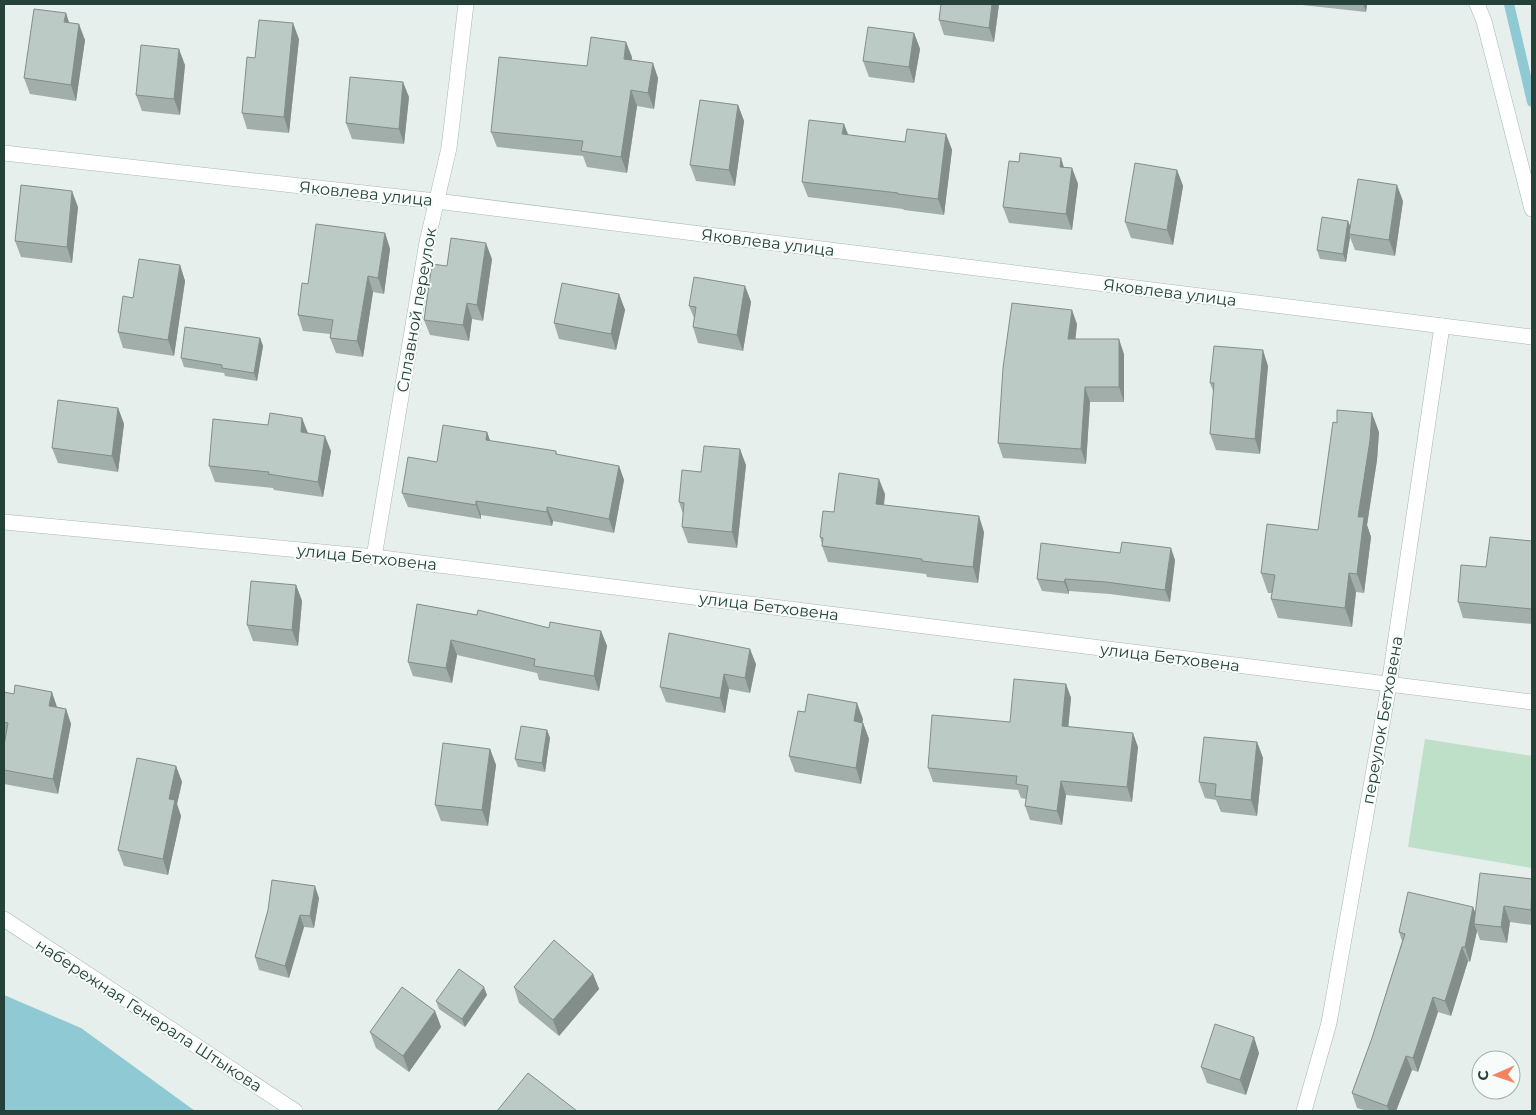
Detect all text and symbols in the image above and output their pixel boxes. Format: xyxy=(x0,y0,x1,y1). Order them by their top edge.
street label: Яковлева улица xyxy=(298,177,433,210)
street label: Сплавной переулок xyxy=(393,225,440,394)
street label: Яковлева улица xyxy=(700,225,836,260)
street label: Яковлева улица xyxy=(1102,275,1238,310)
street label: улица Бетховена xyxy=(295,541,438,574)
street label: улица Бетховена xyxy=(697,588,840,625)
street label: переулок Бетховена xyxy=(1358,635,1407,806)
street label: улица Бетховена xyxy=(1098,639,1241,676)
street label: набережная Генерала Штыкова xyxy=(32,935,265,1096)
north arrow xyxy=(1471,1050,1521,1100)
text: С xyxy=(1474,1070,1492,1081)

